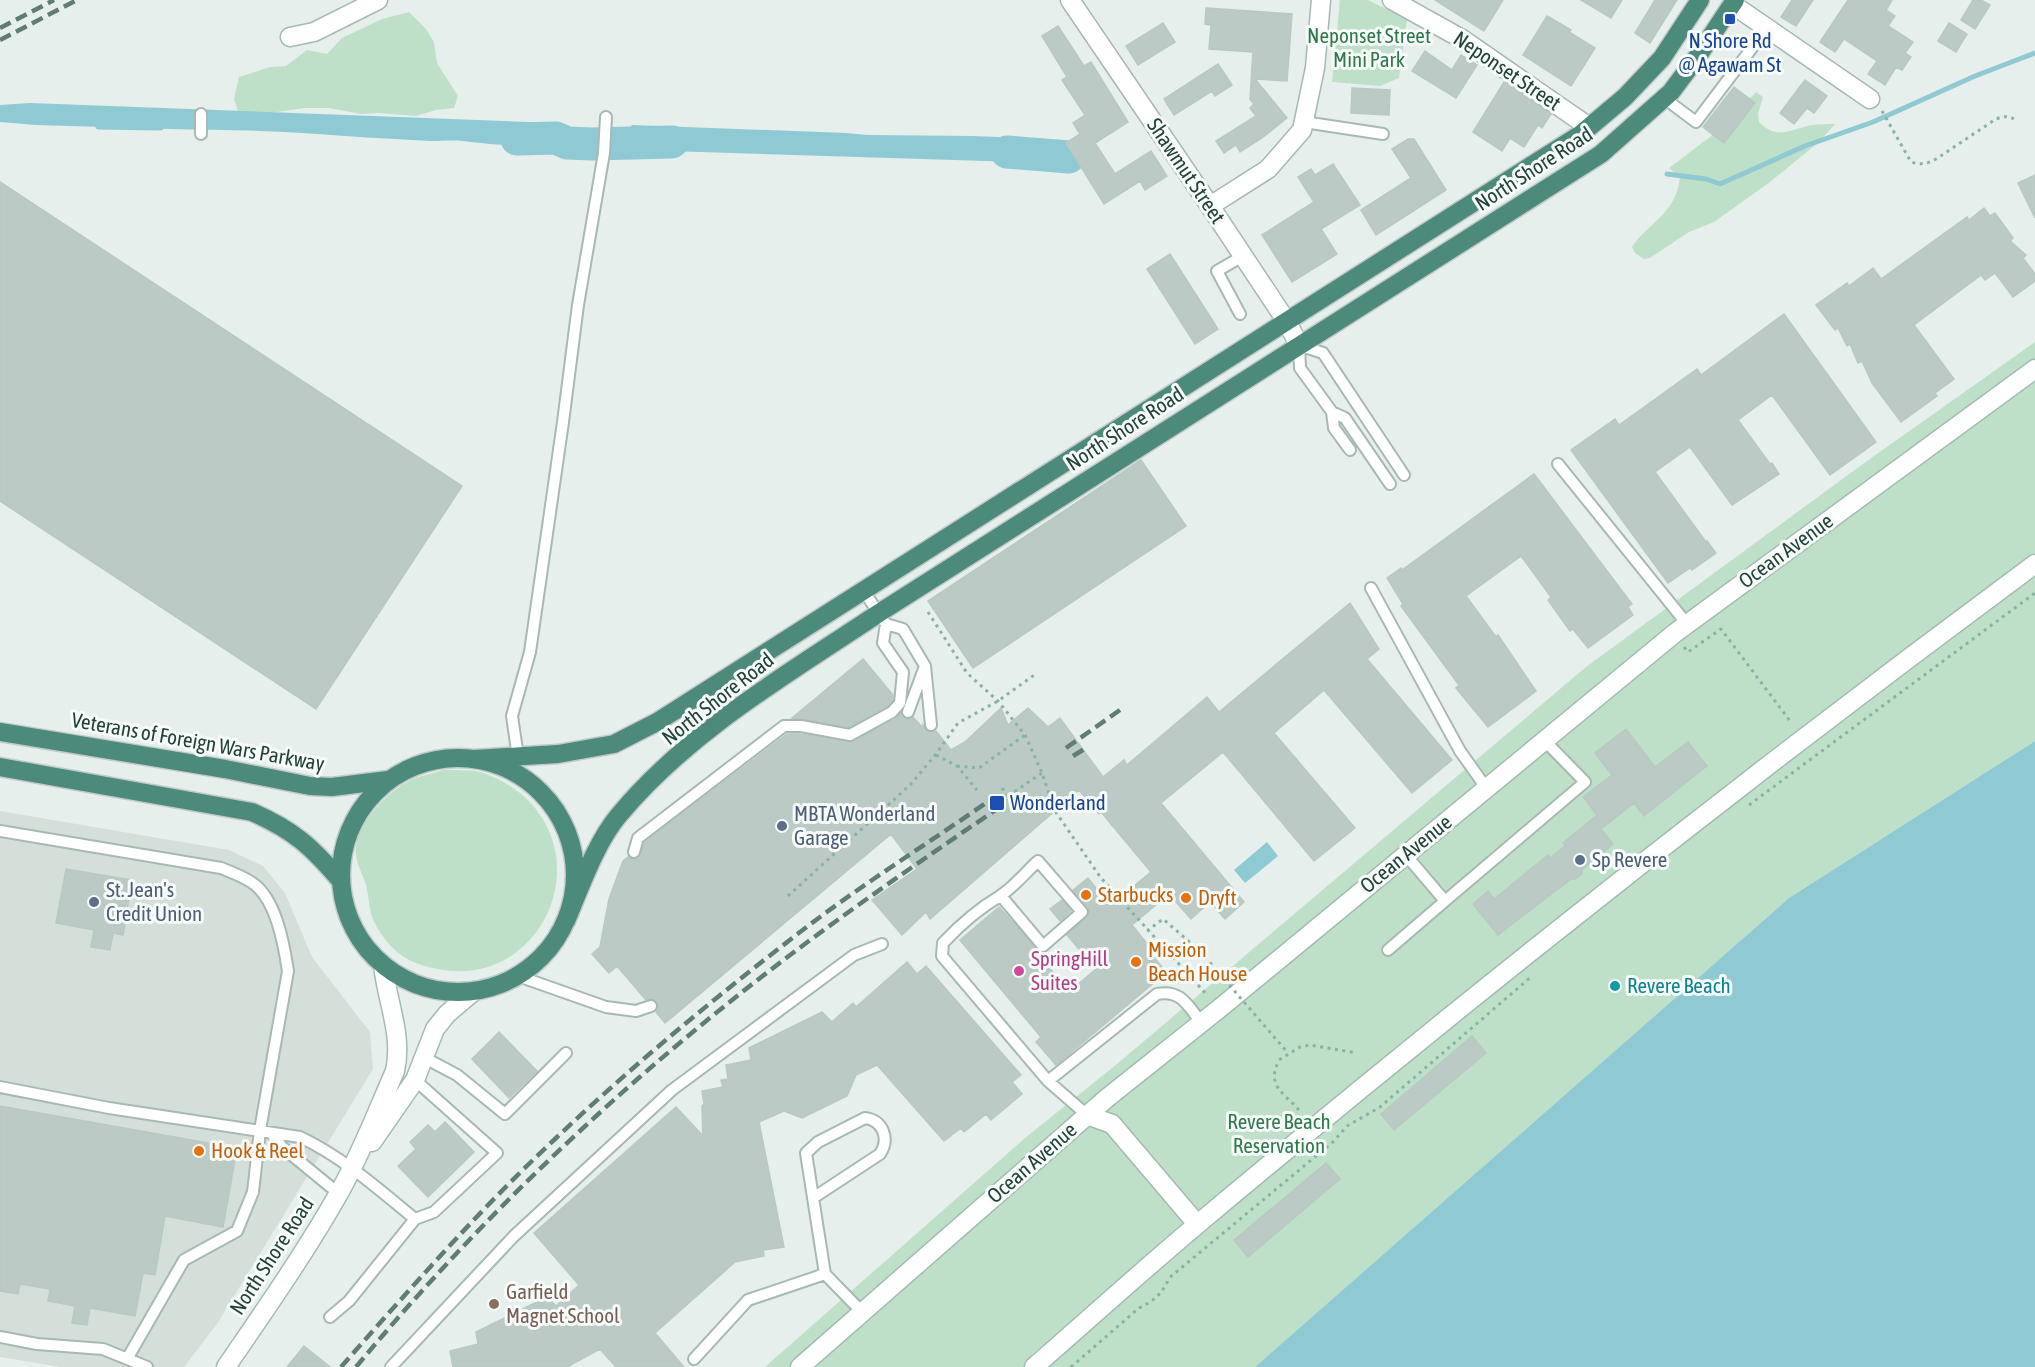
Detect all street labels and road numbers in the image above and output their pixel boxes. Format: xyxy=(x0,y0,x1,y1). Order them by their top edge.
street label: Neponset Street xyxy=(1449,26,1566,115)
street label: Shawmut Street xyxy=(1143,113,1231,228)
street label: North Shore Road xyxy=(1470,121,1597,215)
street label: North Shore Road xyxy=(1061,381,1188,475)
street label: Ocean Avenue xyxy=(1734,508,1837,592)
street label: North Shore Road xyxy=(657,647,778,749)
street label: Veterans of Foreign Wars Parkway xyxy=(70,707,327,775)
street label: Ocean Avenue xyxy=(1355,809,1456,897)
street label: Ocean Avenue xyxy=(982,1117,1081,1208)
street label: North Shore Road xyxy=(224,1192,318,1319)

